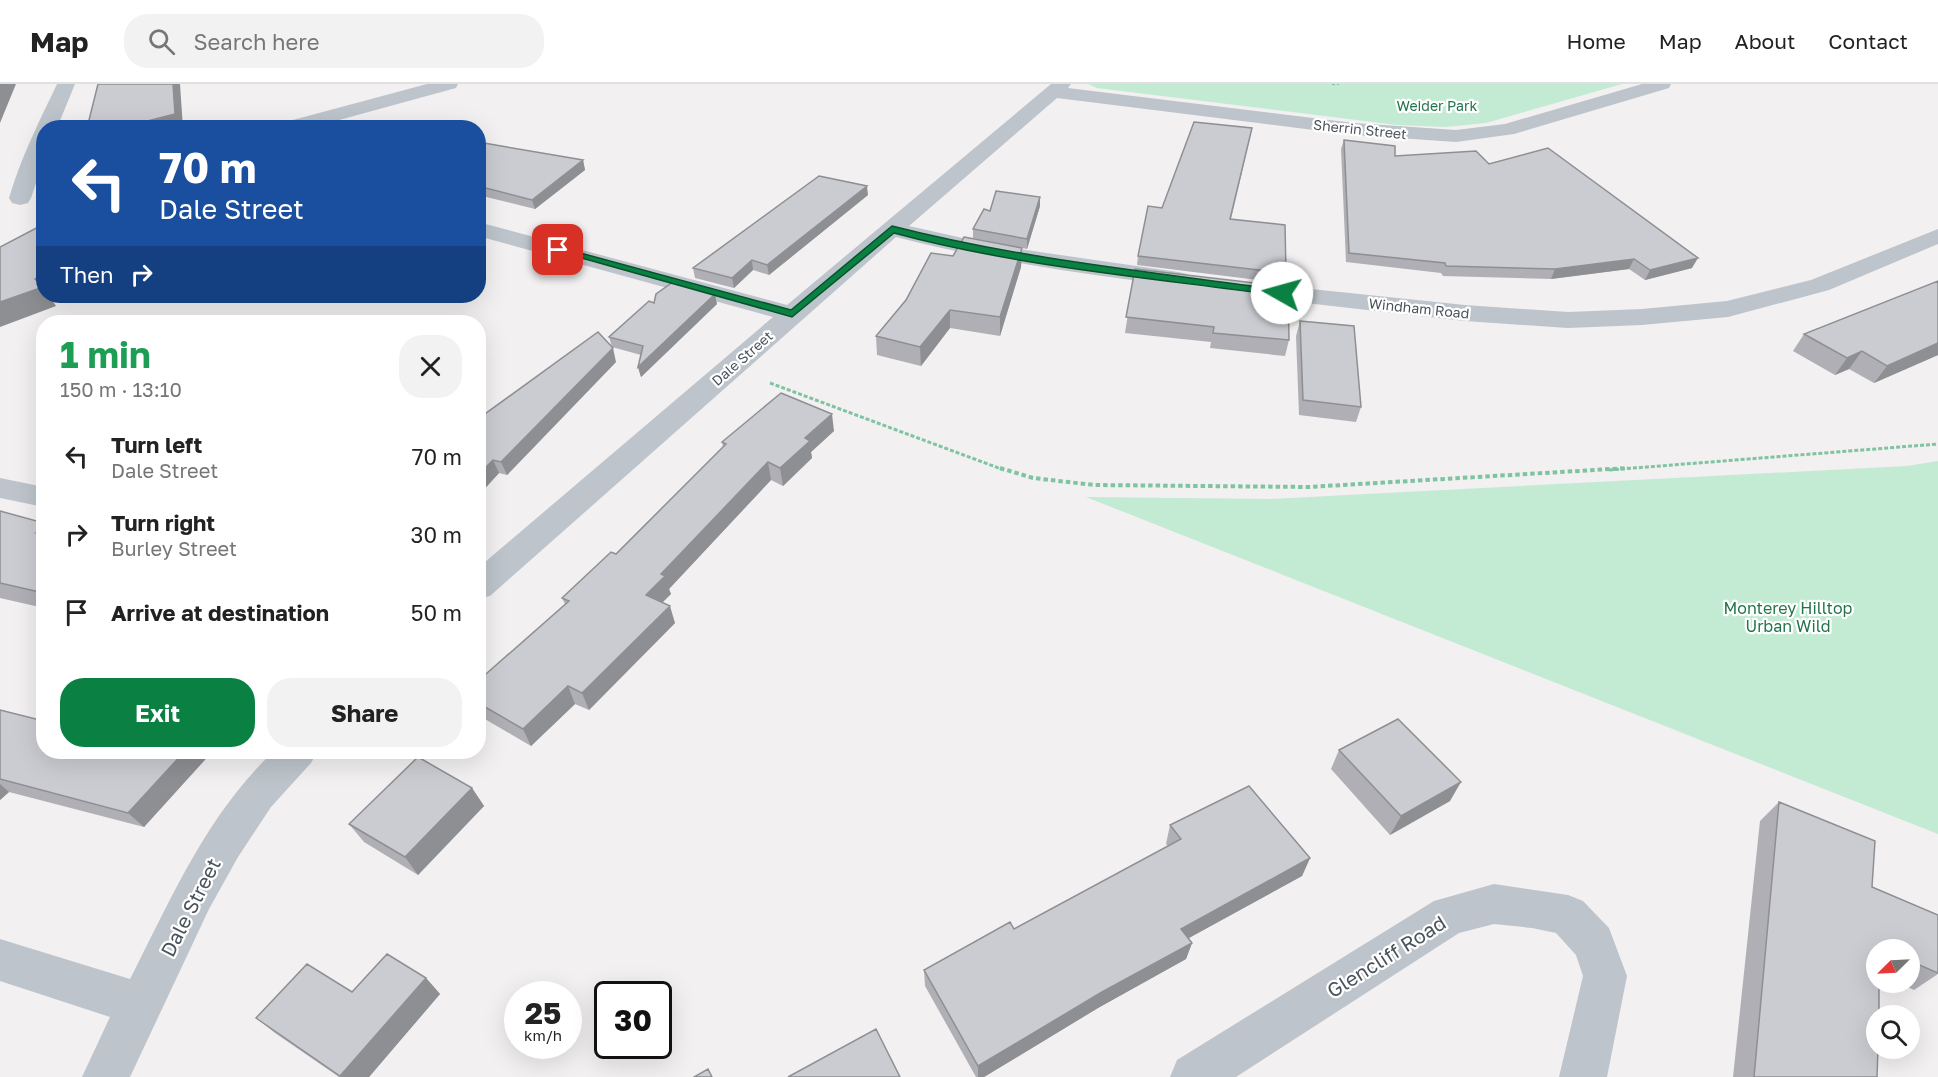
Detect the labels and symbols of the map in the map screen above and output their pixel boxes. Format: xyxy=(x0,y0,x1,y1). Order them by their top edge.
park label: Weider Park xyxy=(1397,97,1477,114)
street label: Sherrin Street xyxy=(1312,116,1408,142)
pin xyxy=(532,224,583,275)
position arrow xyxy=(1250,261,1314,325)
street label: Windham Road xyxy=(1368,294,1470,322)
street label: Dale Street xyxy=(708,327,776,389)
park label: Monterey Hilltop Urban Wild xyxy=(1724,598,1853,636)
street label: Dale Street xyxy=(155,854,225,960)
street label: Glencliff Road xyxy=(1322,910,1450,1002)
north arrow xyxy=(1866,939,1920,993)
speed limit sign: 30 xyxy=(594,981,672,1059)

